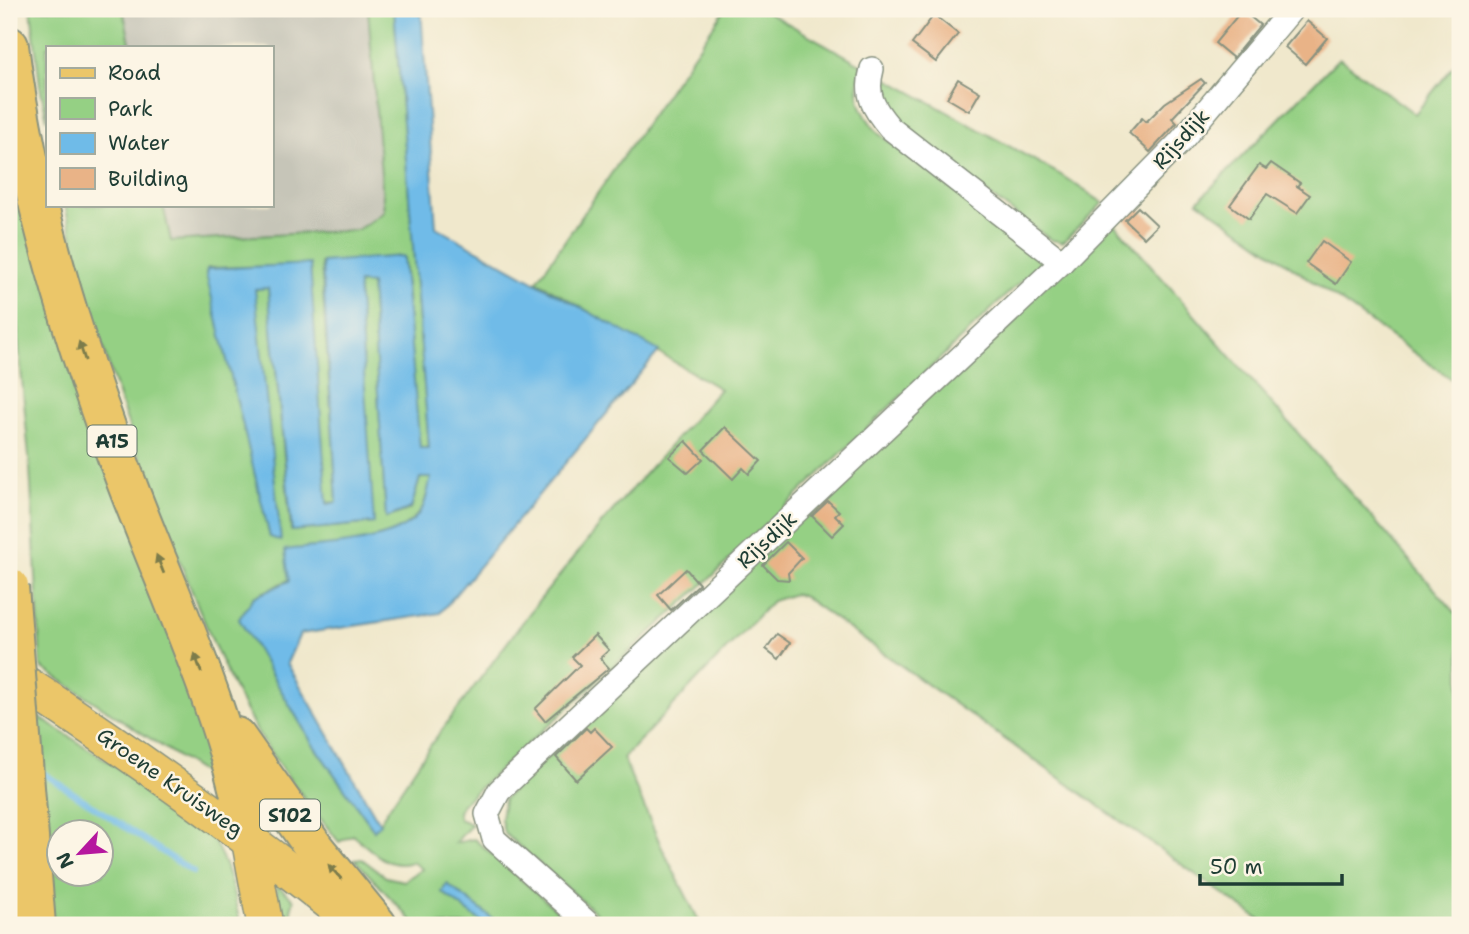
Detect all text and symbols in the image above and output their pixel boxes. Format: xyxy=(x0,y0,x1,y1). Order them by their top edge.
legend xyxy=(46,46,273,206)
text: Road xyxy=(108,59,161,87)
text: Park xyxy=(108,95,153,123)
street label: Rijsdijk xyxy=(1146,103,1216,175)
text: Water xyxy=(108,129,170,157)
text: Building xyxy=(108,165,188,193)
one-way arrow xyxy=(76,340,86,361)
road number: A15 xyxy=(88,426,136,456)
street label: Rijsdijk xyxy=(731,505,803,575)
one-way arrow xyxy=(154,553,165,574)
one-way arrow xyxy=(192,653,203,674)
street label: Groene Kruisweg xyxy=(91,721,249,843)
road number: S102 xyxy=(260,800,320,830)
north arrow xyxy=(46,818,116,888)
scale bar xyxy=(1200,843,1341,887)
text: N xyxy=(51,848,80,872)
text: 50 m xyxy=(1210,853,1263,881)
one-way arrow xyxy=(328,863,343,880)

